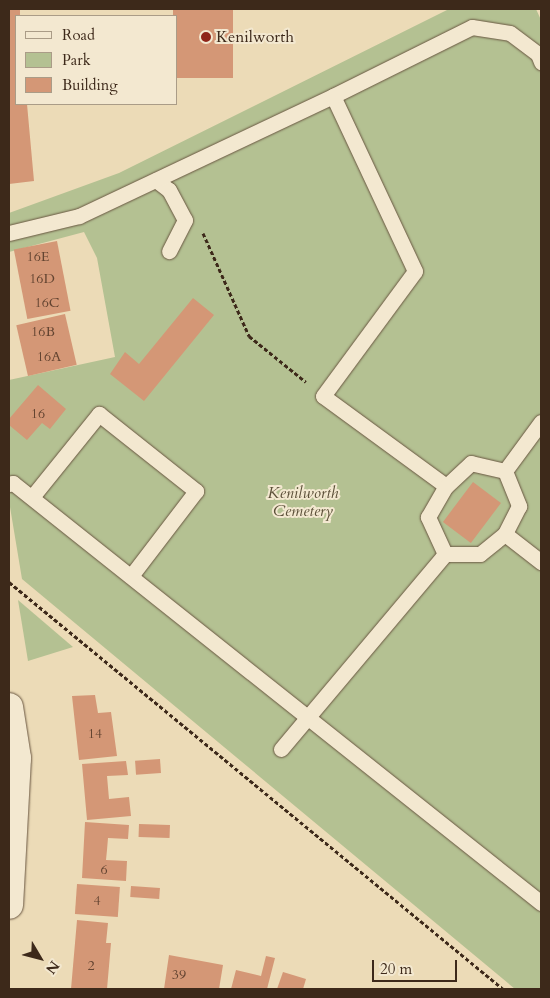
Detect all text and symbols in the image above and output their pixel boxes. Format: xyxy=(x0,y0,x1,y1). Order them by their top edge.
legend xyxy=(15,15,178,105)
text: Road xyxy=(62,25,95,45)
place label: Kenilworth xyxy=(216,27,294,47)
marker: Kenilworth xyxy=(200,31,212,43)
text: Park xyxy=(62,50,91,70)
text: Building xyxy=(62,75,118,95)
house number: 16E xyxy=(27,249,49,265)
house number: 16D xyxy=(29,271,55,287)
house number: 16C xyxy=(34,295,60,311)
house number: 16B xyxy=(31,324,55,340)
house number: 16A xyxy=(37,349,61,365)
house number: 16 xyxy=(31,406,45,422)
park label: Kenilworth Cemetery xyxy=(268,483,338,521)
house number: 14 xyxy=(88,726,102,742)
house number: 6 xyxy=(100,862,108,878)
house number: 4 xyxy=(93,893,101,909)
north arrow xyxy=(15,933,65,983)
scale bar xyxy=(375,950,460,982)
text: N xyxy=(41,957,64,978)
house number: 2 xyxy=(87,958,95,974)
text: 20 m xyxy=(380,959,412,979)
house number: 39 xyxy=(172,967,186,983)

